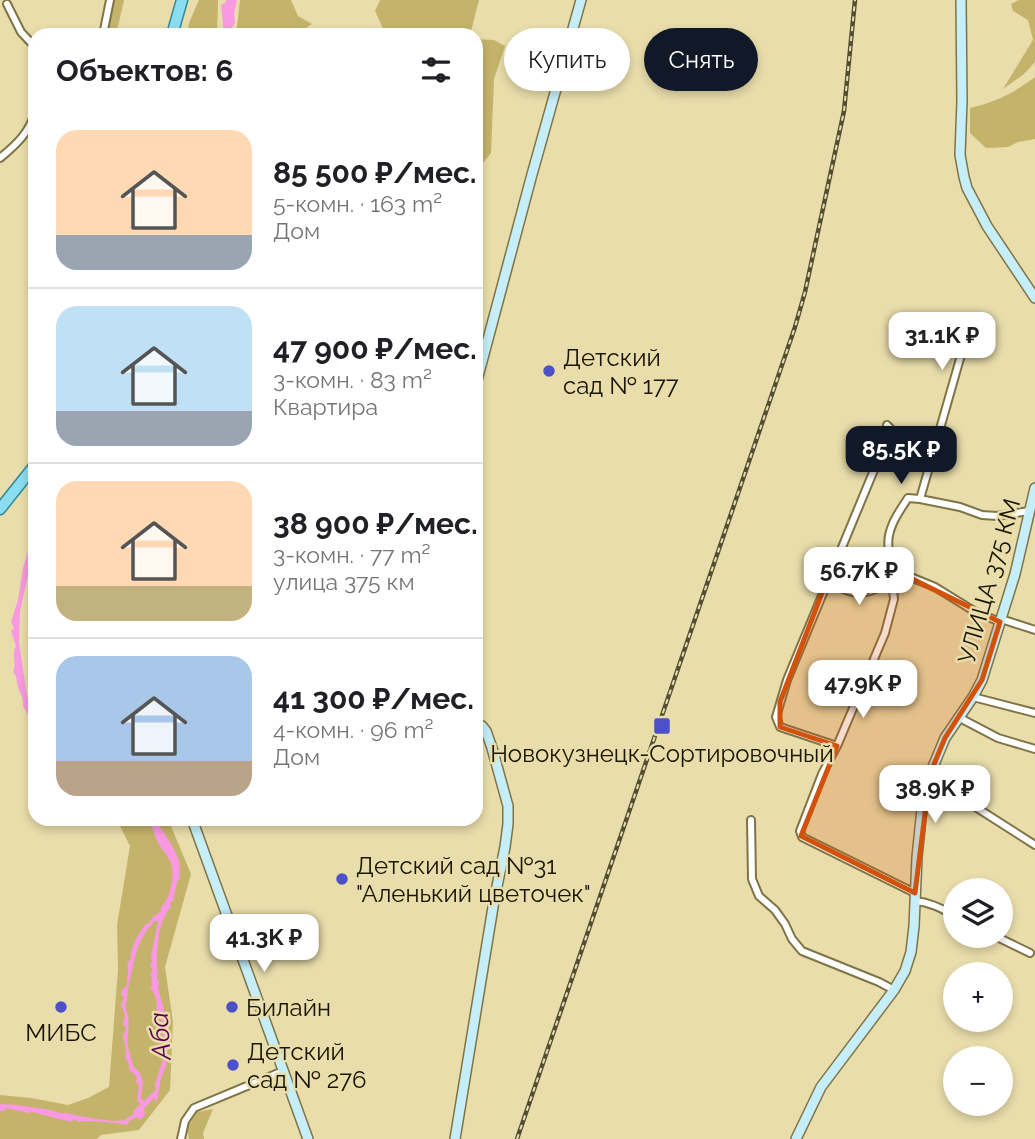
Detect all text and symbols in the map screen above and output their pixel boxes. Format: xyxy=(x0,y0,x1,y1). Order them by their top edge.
chip: Купить xyxy=(504,28,630,91)
chip: Снять xyxy=(644,28,758,91)
icon: filters xyxy=(417,51,455,89)
text: Объектов: 6 xyxy=(56,53,233,88)
text: 85 500 ₽/мес. xyxy=(273,155,477,190)
icon: home xyxy=(112,158,196,242)
text: 5-комн. · 163 m² xyxy=(273,190,442,217)
text: Дом xyxy=(273,217,320,244)
pin: 31.1K ₽ xyxy=(877,312,1007,372)
text: 31.1K ₽ xyxy=(905,321,979,348)
text: 47 900 ₽/мес. xyxy=(273,331,477,366)
icon: home xyxy=(112,334,196,418)
place label: Детский сад № 177 xyxy=(563,343,679,400)
marker: Детский сад № 177 xyxy=(541,363,557,379)
text: 3-комн. · 83 m² xyxy=(273,366,432,393)
text: Квартира xyxy=(273,393,378,420)
pin: 85.5K ₽ xyxy=(836,426,966,486)
text: 85.5K ₽ xyxy=(862,435,940,462)
street label: УЛИЦА 375 КМ xyxy=(952,495,1026,667)
text: 38 900 ₽/мес. xyxy=(273,506,478,541)
icon: home xyxy=(112,509,196,593)
text: 3-комн. · 77 m² xyxy=(273,541,431,568)
pin: 56.7K ₽ xyxy=(794,548,924,607)
text: 56.7K ₽ xyxy=(820,556,898,583)
text: улица 375 км xyxy=(273,568,415,595)
pin: 47.9K ₽ xyxy=(798,660,928,720)
text: 47.9K ₽ xyxy=(824,669,902,696)
text: 41 300 ₽/мес. xyxy=(273,681,474,716)
icon: home xyxy=(112,684,196,768)
text: 4-комн. · 96 m² xyxy=(273,716,433,743)
marker: Новокузнецк-Сортировочный xyxy=(652,716,672,736)
place label: Новокузнецк-Сортировочный xyxy=(490,739,834,768)
text: Дом xyxy=(273,743,320,770)
pin: 38.9K ₽ xyxy=(870,766,1000,825)
text: 38.9K ₽ xyxy=(895,774,975,801)
place label: Детский сад №31 "Аленький цветочек" xyxy=(356,851,591,908)
marker: Детский сад №31 "Аленький цветочек" xyxy=(334,871,350,887)
map controls xyxy=(943,878,1013,1116)
button: layers xyxy=(943,878,1013,948)
pin: 41.3K ₽ xyxy=(199,914,329,974)
text: 41.3K ₽ xyxy=(226,923,302,950)
button: + xyxy=(943,962,1013,1032)
place label: Билайн xyxy=(246,993,331,1022)
marker: МИБС xyxy=(53,999,69,1015)
marker: Билайн xyxy=(224,999,240,1015)
water label: Аба xyxy=(143,1011,177,1063)
place label: МИБС xyxy=(25,1018,97,1047)
place label: Детский сад № 276 xyxy=(247,1037,367,1094)
button: − xyxy=(943,1046,1013,1116)
marker: Детский сад № 276 xyxy=(225,1057,241,1073)

